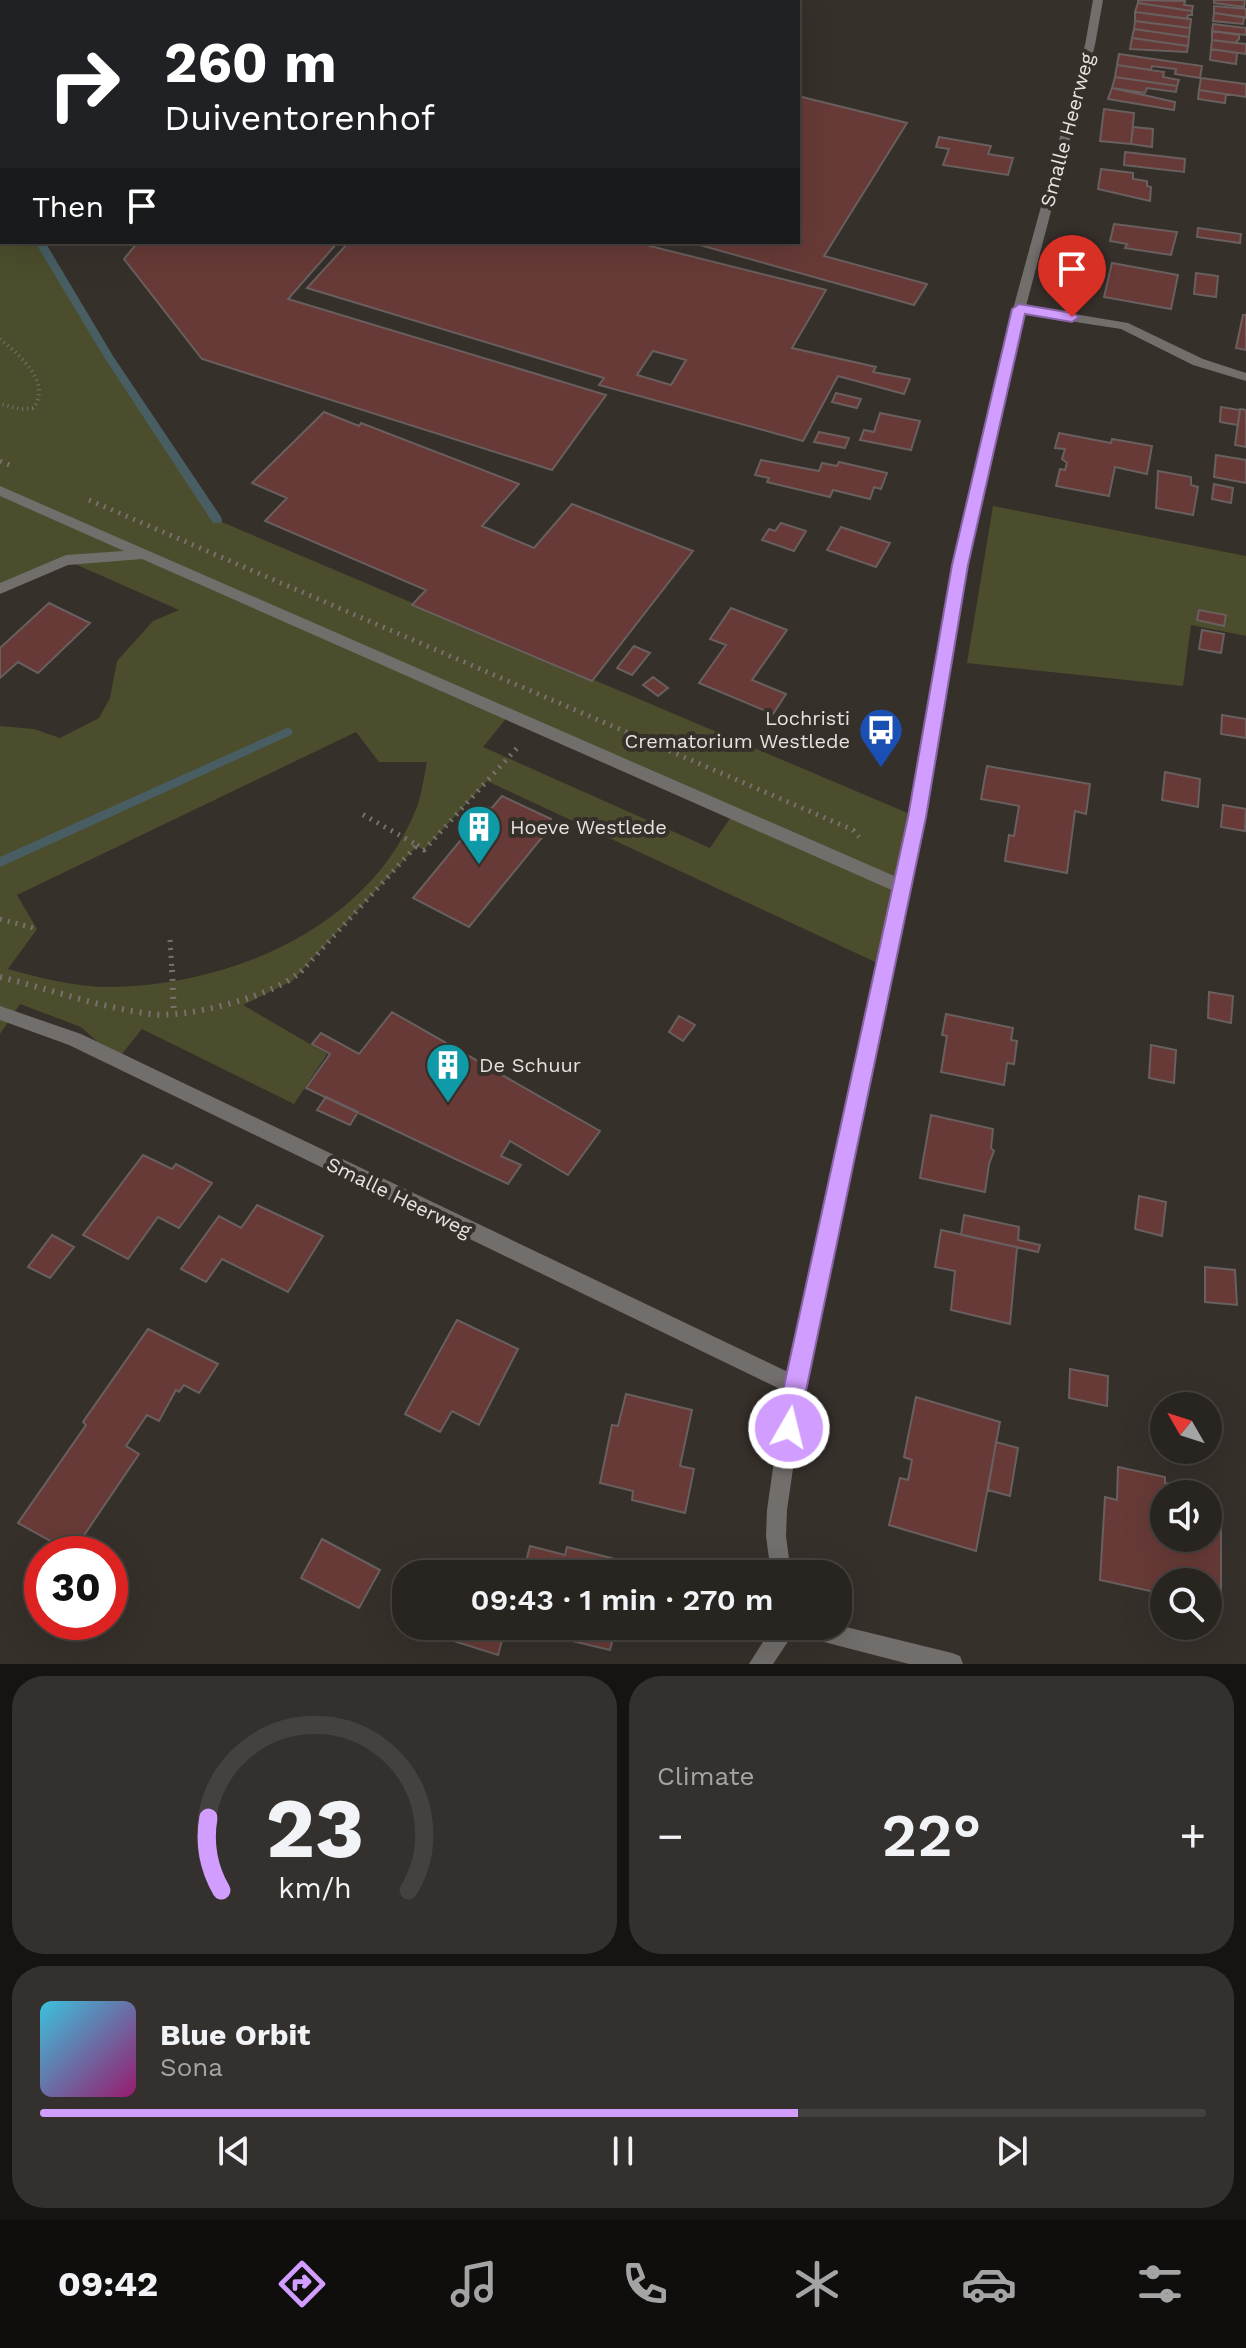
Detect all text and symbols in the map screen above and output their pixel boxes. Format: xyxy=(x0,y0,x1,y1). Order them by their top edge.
text: 260 m xyxy=(164,30,337,96)
icon: right xyxy=(32,32,136,136)
street label: Smalle Heerweg xyxy=(1035,50,1099,209)
text: Duiventorenhof xyxy=(164,97,435,139)
icon: arrive xyxy=(120,184,164,228)
text: Then xyxy=(32,189,104,224)
pin xyxy=(1038,235,1106,317)
icon: arrive xyxy=(1050,247,1094,291)
place label: Lochristi Crematorium Westlede xyxy=(625,706,850,753)
bus stop icon: Lochristi Crematorium Westlede xyxy=(857,706,905,769)
building icon: Hoeve Westlede xyxy=(455,803,503,866)
place label: Hoeve Westlede xyxy=(510,815,667,839)
building icon: De Schuur xyxy=(424,1041,472,1104)
place label: De Schuur xyxy=(479,1053,581,1077)
street label: Smalle Heerweg xyxy=(323,1152,476,1243)
position arrow xyxy=(747,1386,831,1470)
north arrow xyxy=(1150,1392,1222,1464)
map controls xyxy=(1150,1392,1222,1640)
button: sound xyxy=(1150,1480,1222,1552)
speed limit sign: 30 xyxy=(24,1536,128,1640)
button: search xyxy=(1150,1568,1222,1640)
text: 09:43 · 1 min · 270 m xyxy=(471,1582,773,1617)
text: Climate xyxy=(657,1761,755,1791)
text: 23 xyxy=(265,1780,364,1877)
text: 22° xyxy=(882,1800,981,1871)
text: − xyxy=(657,1810,684,1862)
text: + xyxy=(1179,1810,1206,1862)
text: km/h xyxy=(278,1871,351,1905)
text: Blue Orbit xyxy=(160,2017,310,2052)
text: Sona xyxy=(160,2052,223,2082)
icon: previous xyxy=(212,2129,256,2173)
icon: pause xyxy=(601,2129,645,2173)
icon: next xyxy=(990,2129,1034,2173)
icon: directions xyxy=(274,2256,330,2312)
icon: music xyxy=(446,2256,502,2312)
icon: phone xyxy=(617,2256,673,2312)
icon: climate xyxy=(789,2256,845,2312)
icon: car xyxy=(961,2256,1017,2312)
icon: filters xyxy=(1132,2256,1188,2312)
text: 09:42 xyxy=(58,2263,158,2305)

